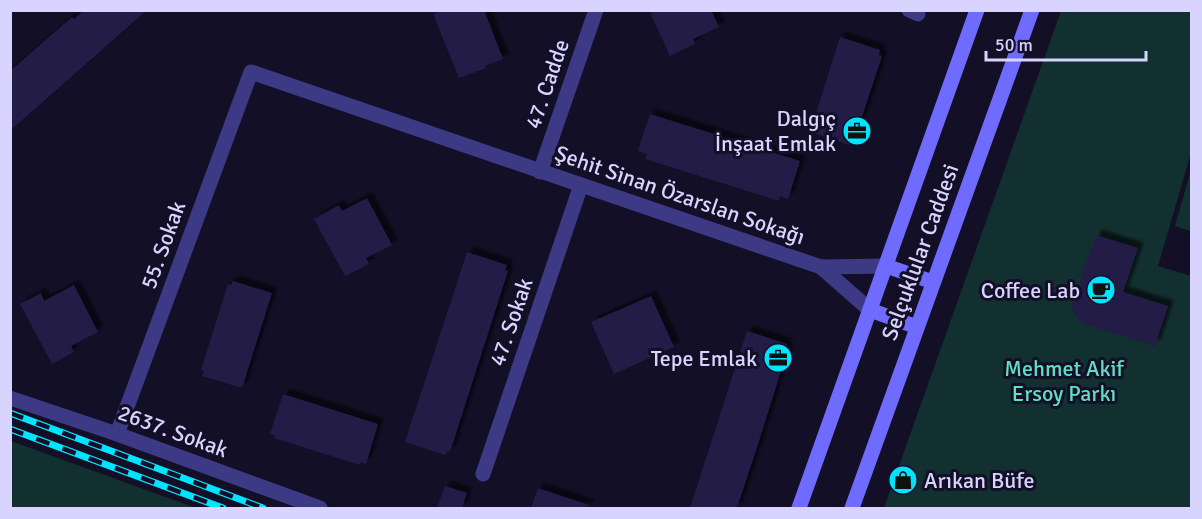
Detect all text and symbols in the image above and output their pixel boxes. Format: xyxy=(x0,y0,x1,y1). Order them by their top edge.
scale bar xyxy=(986,24,1146,62)
text: 50 m xyxy=(995,34,1033,56)
street label: 47. Cadde xyxy=(519,36,575,132)
place label: Dalgıç İnşaat Emlak xyxy=(715,105,836,157)
office icon: Dalgıç İnşaat Emlak xyxy=(841,115,873,147)
street label: Şehit Sinan Özarslan Sokağı xyxy=(552,140,808,250)
street label: Selçuklular Caddesi xyxy=(876,160,964,344)
street label: 55. Sokak xyxy=(135,197,191,293)
street label: 47. Sokak xyxy=(483,274,539,370)
cafe icon: Coffee Lab xyxy=(1085,274,1117,306)
place label: Coffee Lab xyxy=(981,277,1080,304)
office icon: Tepe Emlak xyxy=(762,342,794,374)
place label: Tepe Emlak xyxy=(651,345,757,372)
park label: Mehmet Akif Ersoy Parkı xyxy=(1004,355,1125,407)
street label: 2637. Sokak xyxy=(114,399,232,463)
shop icon: Arıkan Büfe xyxy=(887,464,919,496)
place label: Arıkan Büfe xyxy=(924,467,1034,494)

